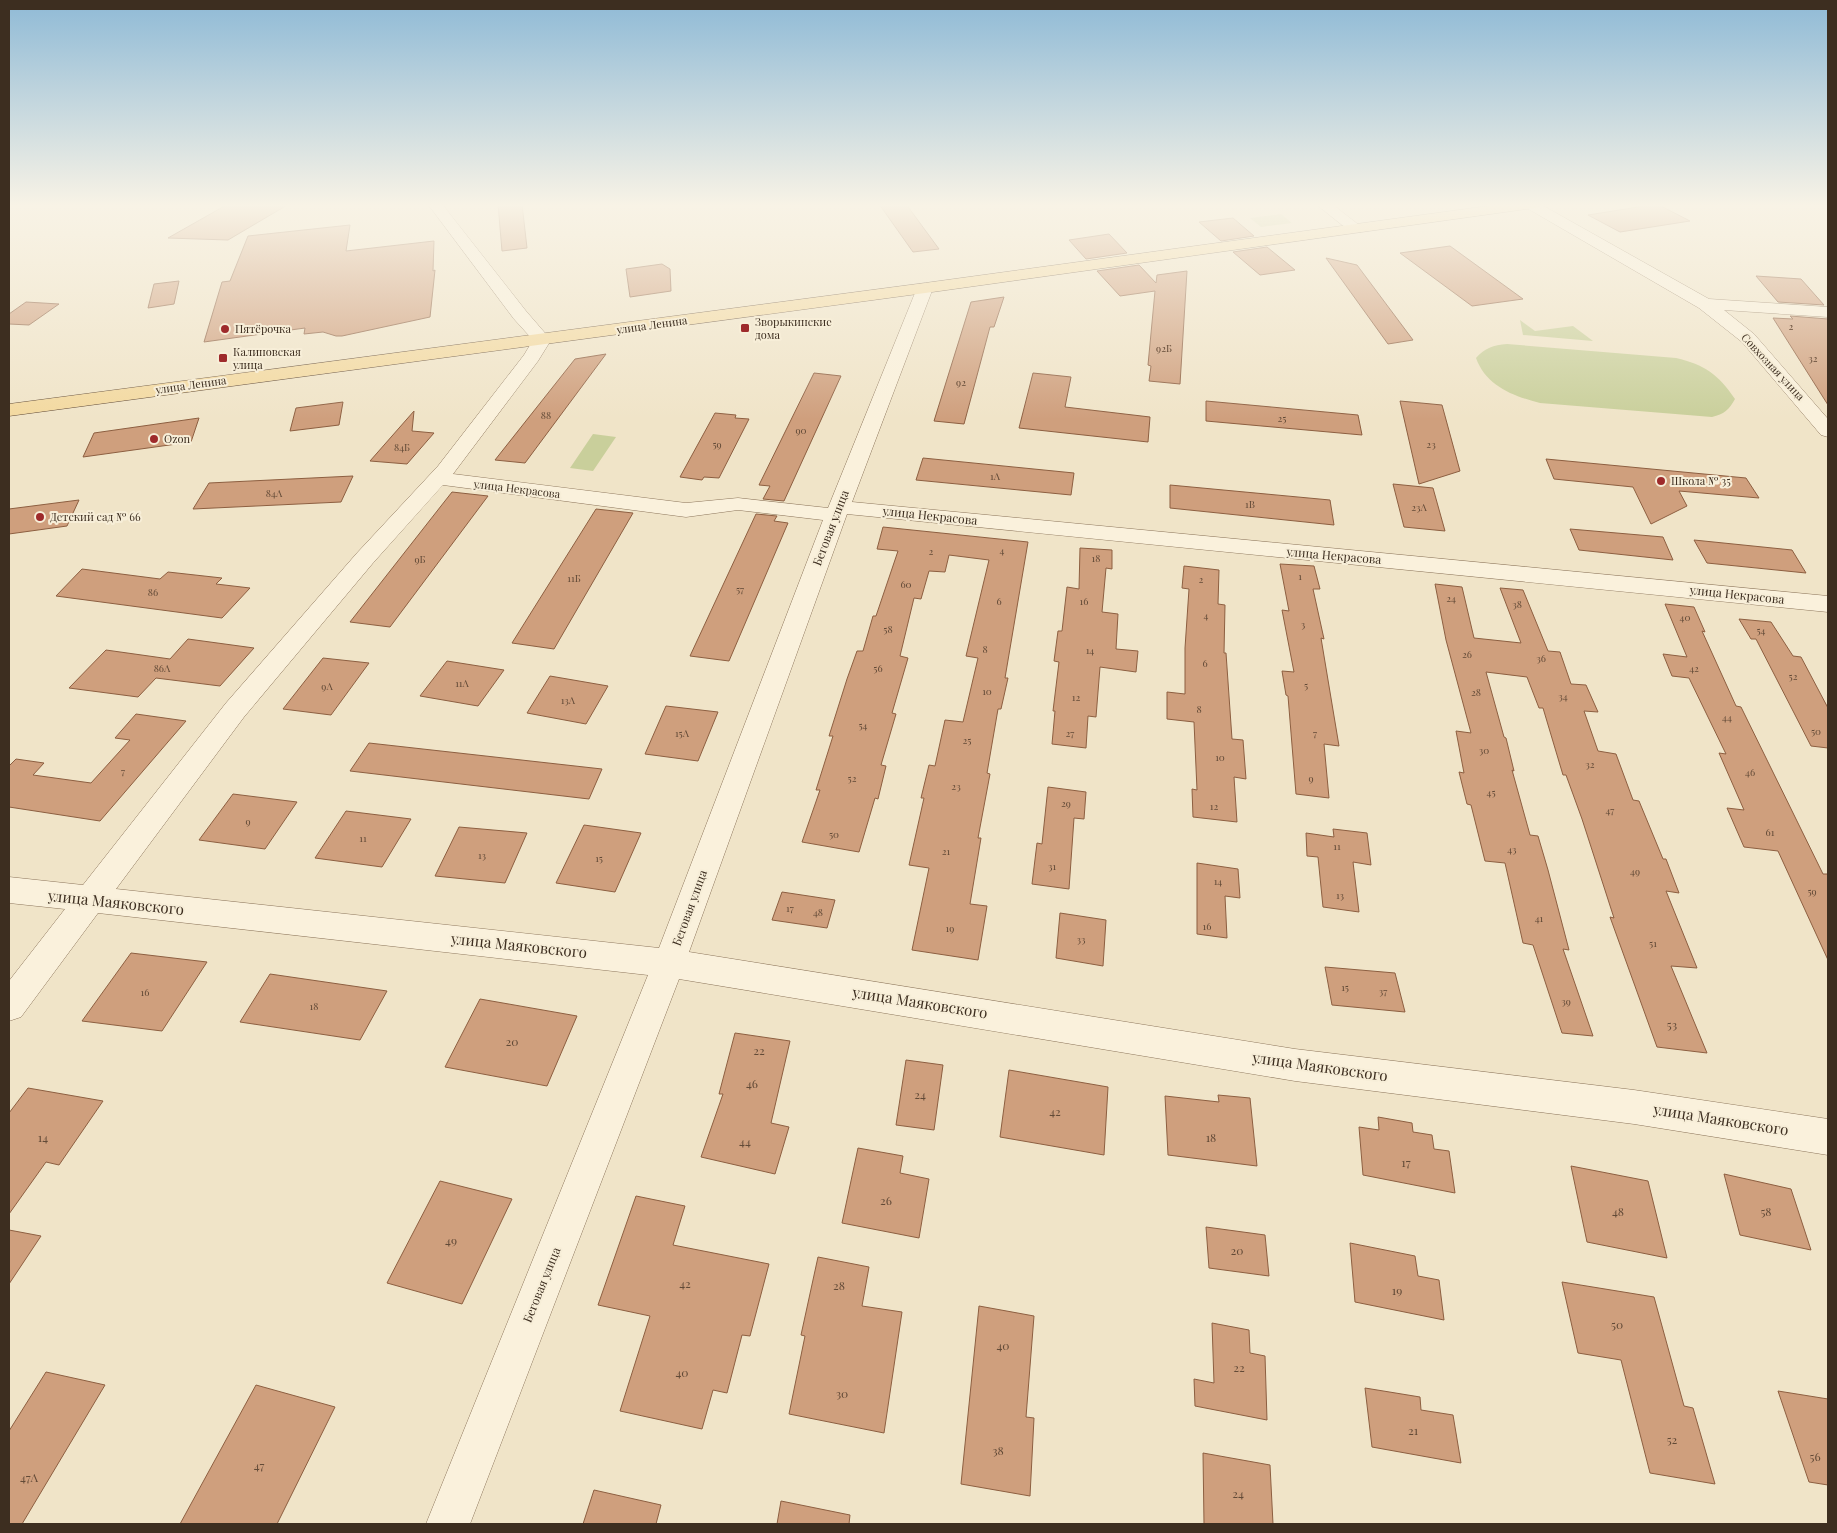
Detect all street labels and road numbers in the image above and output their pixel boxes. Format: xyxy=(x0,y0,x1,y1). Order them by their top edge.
street label: улица Ленина xyxy=(615,312,689,337)
street label: Совхозная улица xyxy=(1738,330,1809,404)
street label: улица Ленина xyxy=(154,372,228,397)
street label: улица Некрасова xyxy=(472,476,562,501)
street label: Беговая улица xyxy=(808,488,852,568)
street label: улица Некрасова xyxy=(881,502,978,528)
street label: улица Некрасова xyxy=(1285,543,1382,567)
street label: улица Некрасова xyxy=(1688,581,1785,607)
street label: Беговая улица xyxy=(668,867,710,948)
street label: улица Маяковского xyxy=(46,885,185,919)
street label: улица Маяковского xyxy=(449,928,588,962)
street label: улица Маяковского xyxy=(850,981,989,1023)
street label: улица Маяковского xyxy=(1250,1046,1389,1085)
street label: улица Маяковского xyxy=(1651,1098,1790,1140)
street label: Беговая улица xyxy=(519,1245,563,1325)

